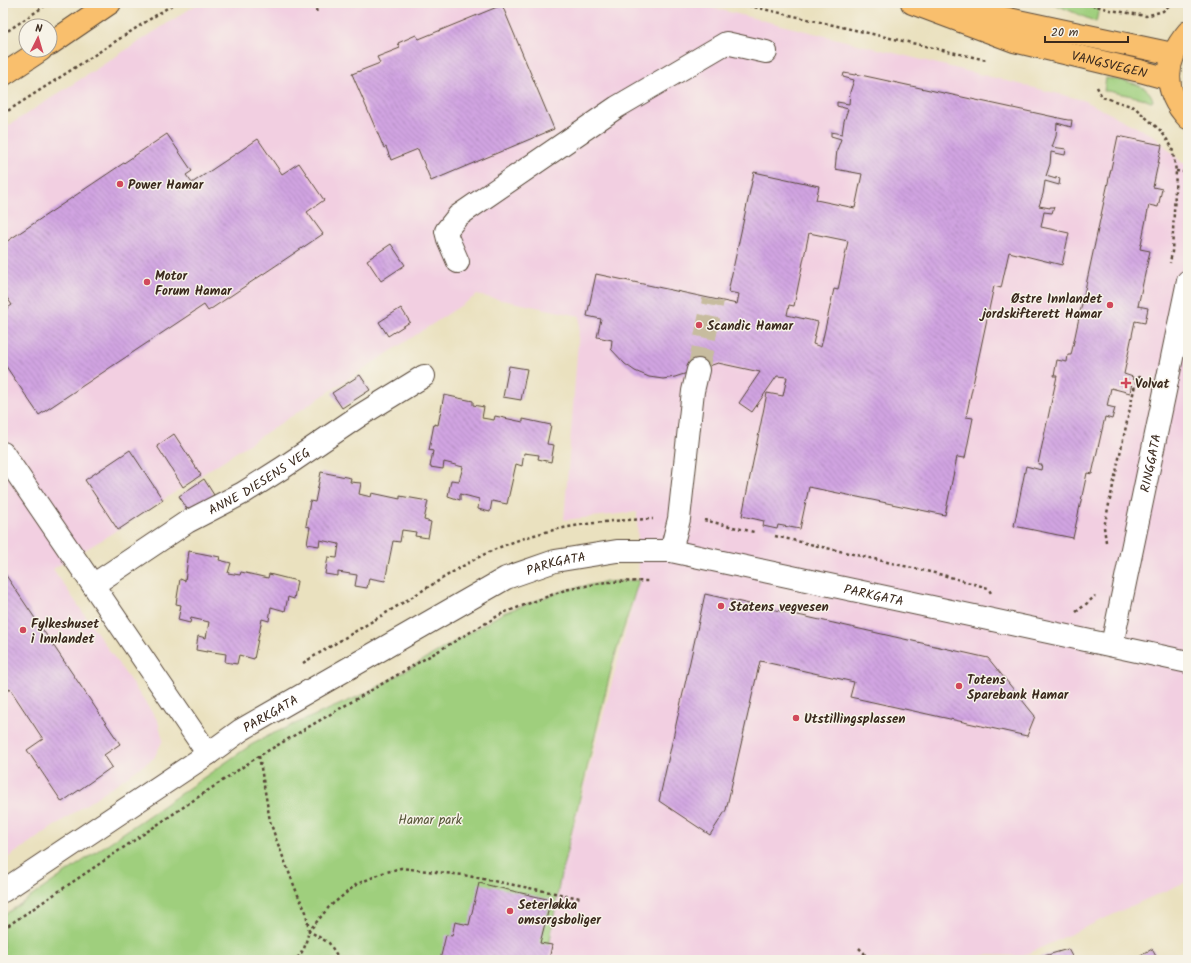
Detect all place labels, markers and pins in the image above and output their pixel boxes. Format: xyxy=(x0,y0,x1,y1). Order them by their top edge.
place label: Power Hamar xyxy=(128,175,205,196)
marker: Power Hamar xyxy=(115,179,125,189)
place label: Motor Forum Hamar xyxy=(155,266,233,302)
marker: Motor Forum Hamar xyxy=(142,277,152,287)
place label: Østre Innlandet jordskifterett Hamar xyxy=(978,289,1103,325)
marker: Østre Innlandet jordskifterett Hamar xyxy=(1105,300,1115,310)
place label: Scandic Hamar xyxy=(707,316,794,337)
marker: Scandic Hamar xyxy=(694,320,704,330)
place label: Volvat xyxy=(1135,374,1169,395)
marker: Volvat xyxy=(1120,377,1132,389)
place label: Statens vegvesen xyxy=(729,597,829,618)
marker: Statens vegvesen xyxy=(716,601,726,611)
place label: Fylkeshuset i Innlandet xyxy=(31,614,99,650)
marker: Fylkeshuset i Innlandet xyxy=(18,625,28,635)
place label: Totens Sparebank Hamar xyxy=(967,670,1070,706)
marker: Totens Sparebank Hamar xyxy=(954,681,964,691)
place label: Utstillingsplassen xyxy=(804,709,906,730)
marker: Utstillingsplassen xyxy=(791,713,801,723)
place label: Seterløkka omsorgsboliger xyxy=(518,895,602,931)
marker: Seterløkka omsorgsboliger xyxy=(505,906,515,916)

